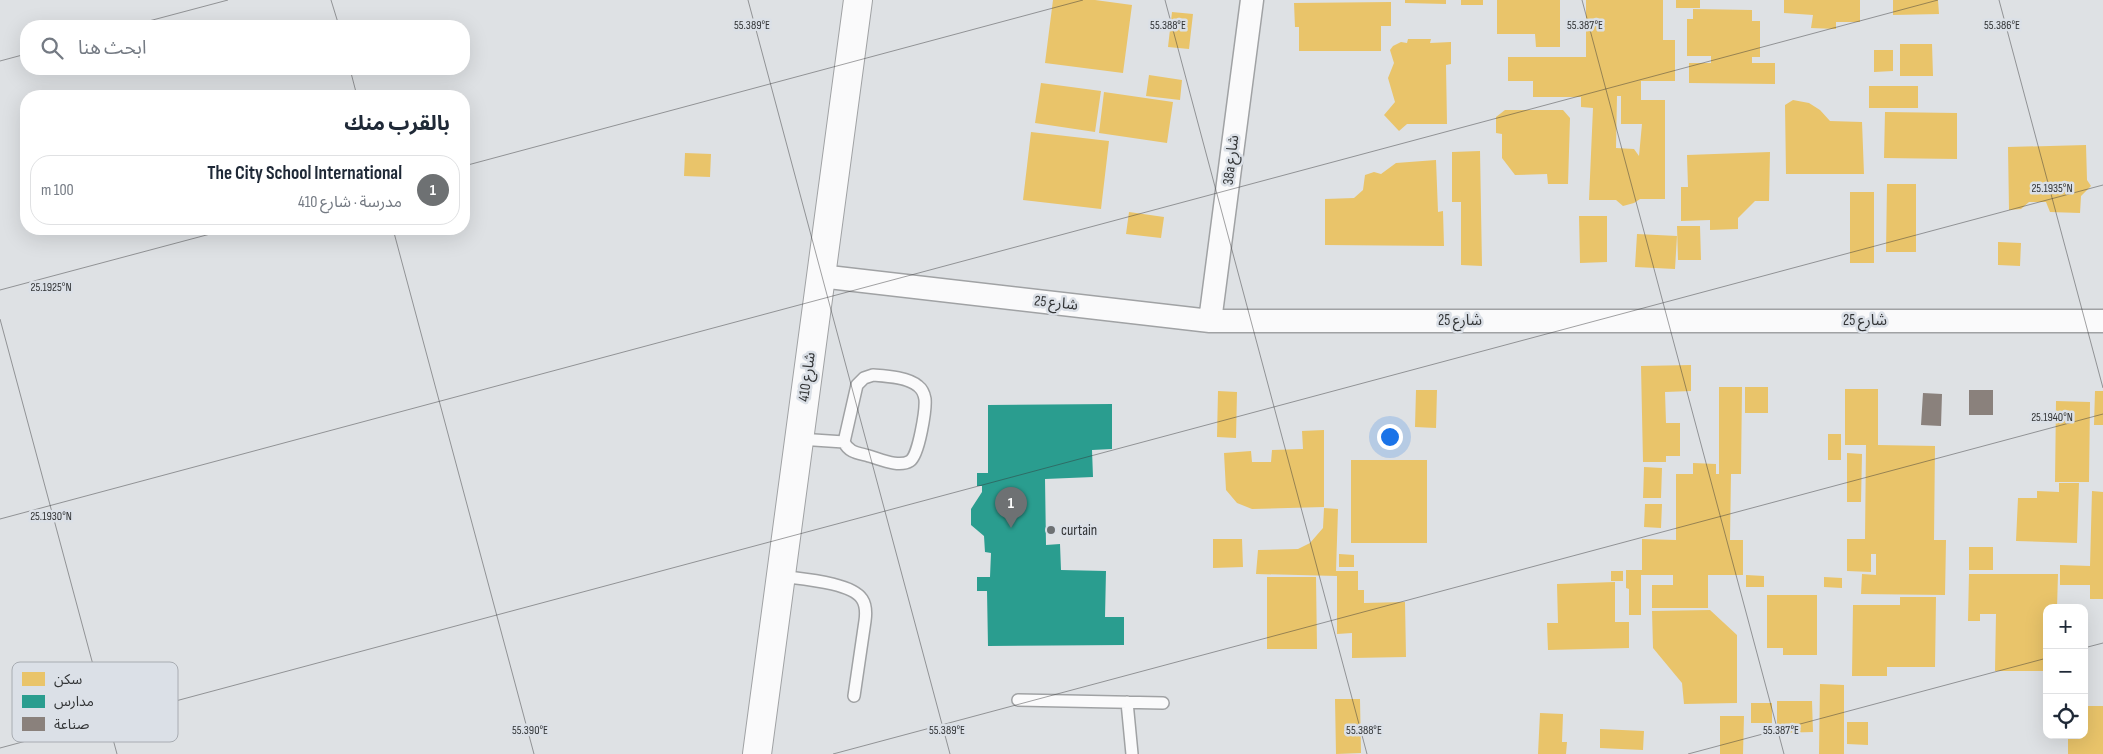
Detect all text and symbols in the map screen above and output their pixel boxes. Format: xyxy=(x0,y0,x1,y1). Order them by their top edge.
text: 55.389°E xyxy=(734,18,770,33)
text: 55.388°E xyxy=(1150,18,1186,33)
text: 55.387°E xyxy=(1567,18,1603,33)
text: 55.386°E xyxy=(1984,18,2020,33)
search box xyxy=(20,20,470,75)
icon: search xyxy=(38,34,66,62)
text: ابحث هنا xyxy=(78,37,146,60)
text: بالقرب منك xyxy=(344,111,450,136)
street label: 38a شارع xyxy=(1219,134,1246,186)
text: The City School International xyxy=(207,162,402,185)
text: 100 m xyxy=(41,181,74,200)
text: 1 xyxy=(430,181,436,200)
text: 25.1935°N xyxy=(2031,181,2073,196)
text: مدرسة · شارع 410 xyxy=(298,193,402,212)
text: 25.1925°N xyxy=(30,280,72,295)
street label: شارع 25 xyxy=(1033,291,1079,317)
street label: شارع 25 xyxy=(1438,311,1482,332)
street label: شارع 25 xyxy=(1843,311,1887,332)
street label: شارع 410 xyxy=(794,351,822,403)
text: 25.1940°N xyxy=(2031,410,2073,425)
your location xyxy=(1377,424,1403,450)
pin: 1 xyxy=(995,487,1027,528)
text: 25.1930°N xyxy=(30,509,72,524)
place label: curtain xyxy=(1061,521,1097,540)
marker: curtain xyxy=(1045,524,1057,536)
map controls xyxy=(2043,604,2088,739)
button: + xyxy=(2043,604,2088,649)
button: − xyxy=(2043,649,2088,694)
legend xyxy=(12,662,178,742)
text: سكن xyxy=(54,671,82,688)
text: مدارس xyxy=(54,693,94,710)
button: locate xyxy=(2043,694,2088,739)
text: صناعة xyxy=(54,716,90,733)
text: 55.390°E xyxy=(512,723,548,738)
text: 55.389°E xyxy=(929,723,965,738)
text: 55.388°E xyxy=(1346,723,1382,738)
text: 55.387°E xyxy=(1763,723,1799,738)

